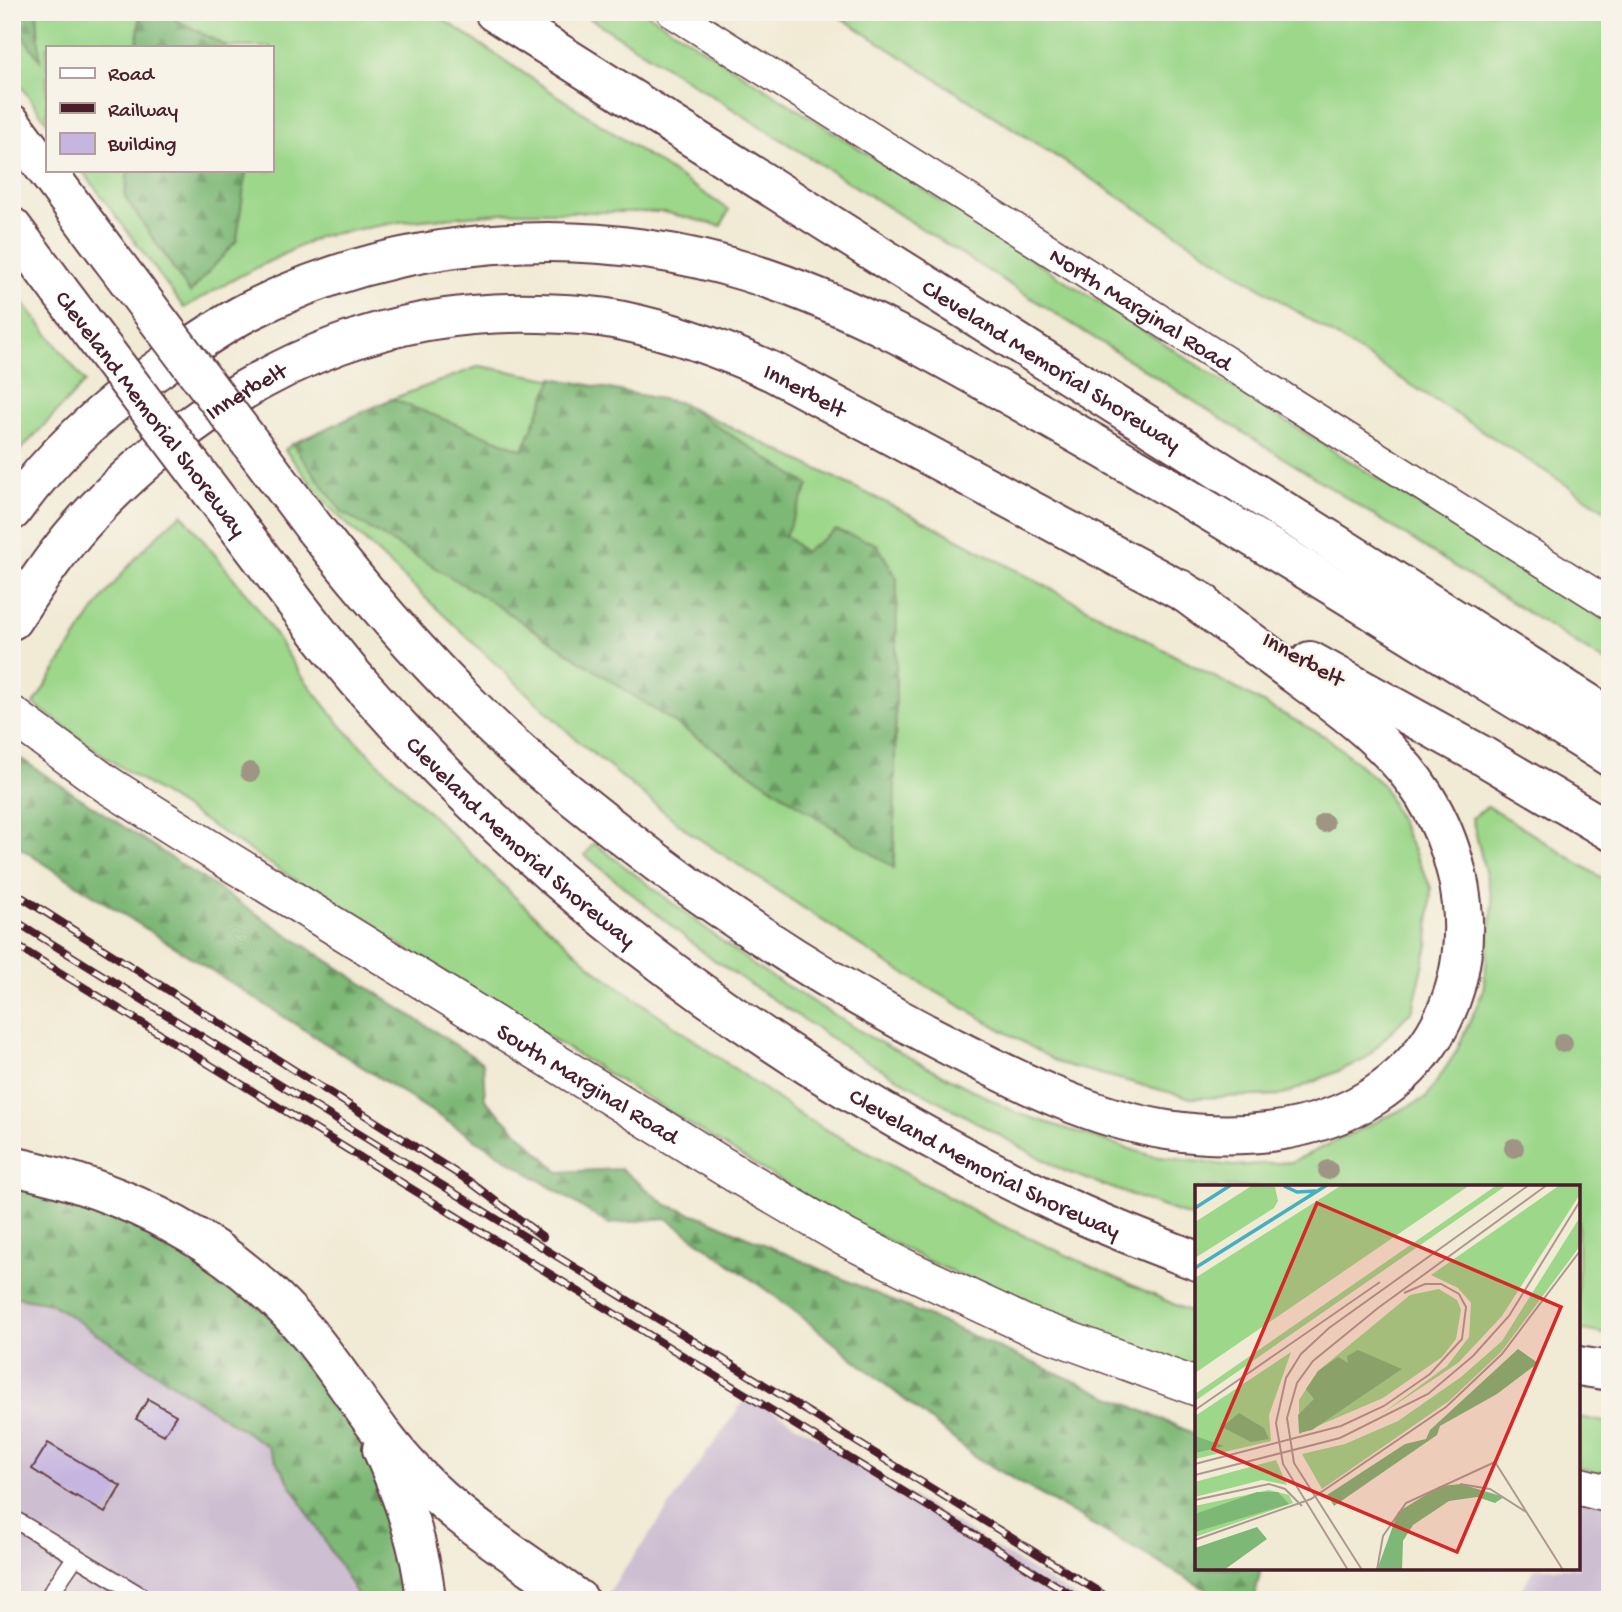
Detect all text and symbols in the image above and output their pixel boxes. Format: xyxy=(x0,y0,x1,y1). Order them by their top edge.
legend xyxy=(46,46,273,172)
text: Road xyxy=(108,64,156,89)
text: Railway xyxy=(108,100,178,125)
text: Building xyxy=(107,134,177,159)
street label: North Marginal Road xyxy=(1043,243,1238,381)
street label: Cleveland Memorial Shoreway xyxy=(915,275,1185,460)
street label: Cleveland Memorial Shoreway xyxy=(47,286,251,544)
street label: Innerbelt xyxy=(201,357,294,428)
street label: Innerbelt xyxy=(758,359,852,427)
street label: Innerbelt xyxy=(1256,627,1350,697)
street label: Cleveland Memorial Shoreway xyxy=(398,732,640,956)
street label: South Marginal Road xyxy=(490,1019,685,1154)
street label: Cleveland Memorial Shoreway xyxy=(843,1083,1124,1247)
inset map xyxy=(1195,1185,1580,1570)

